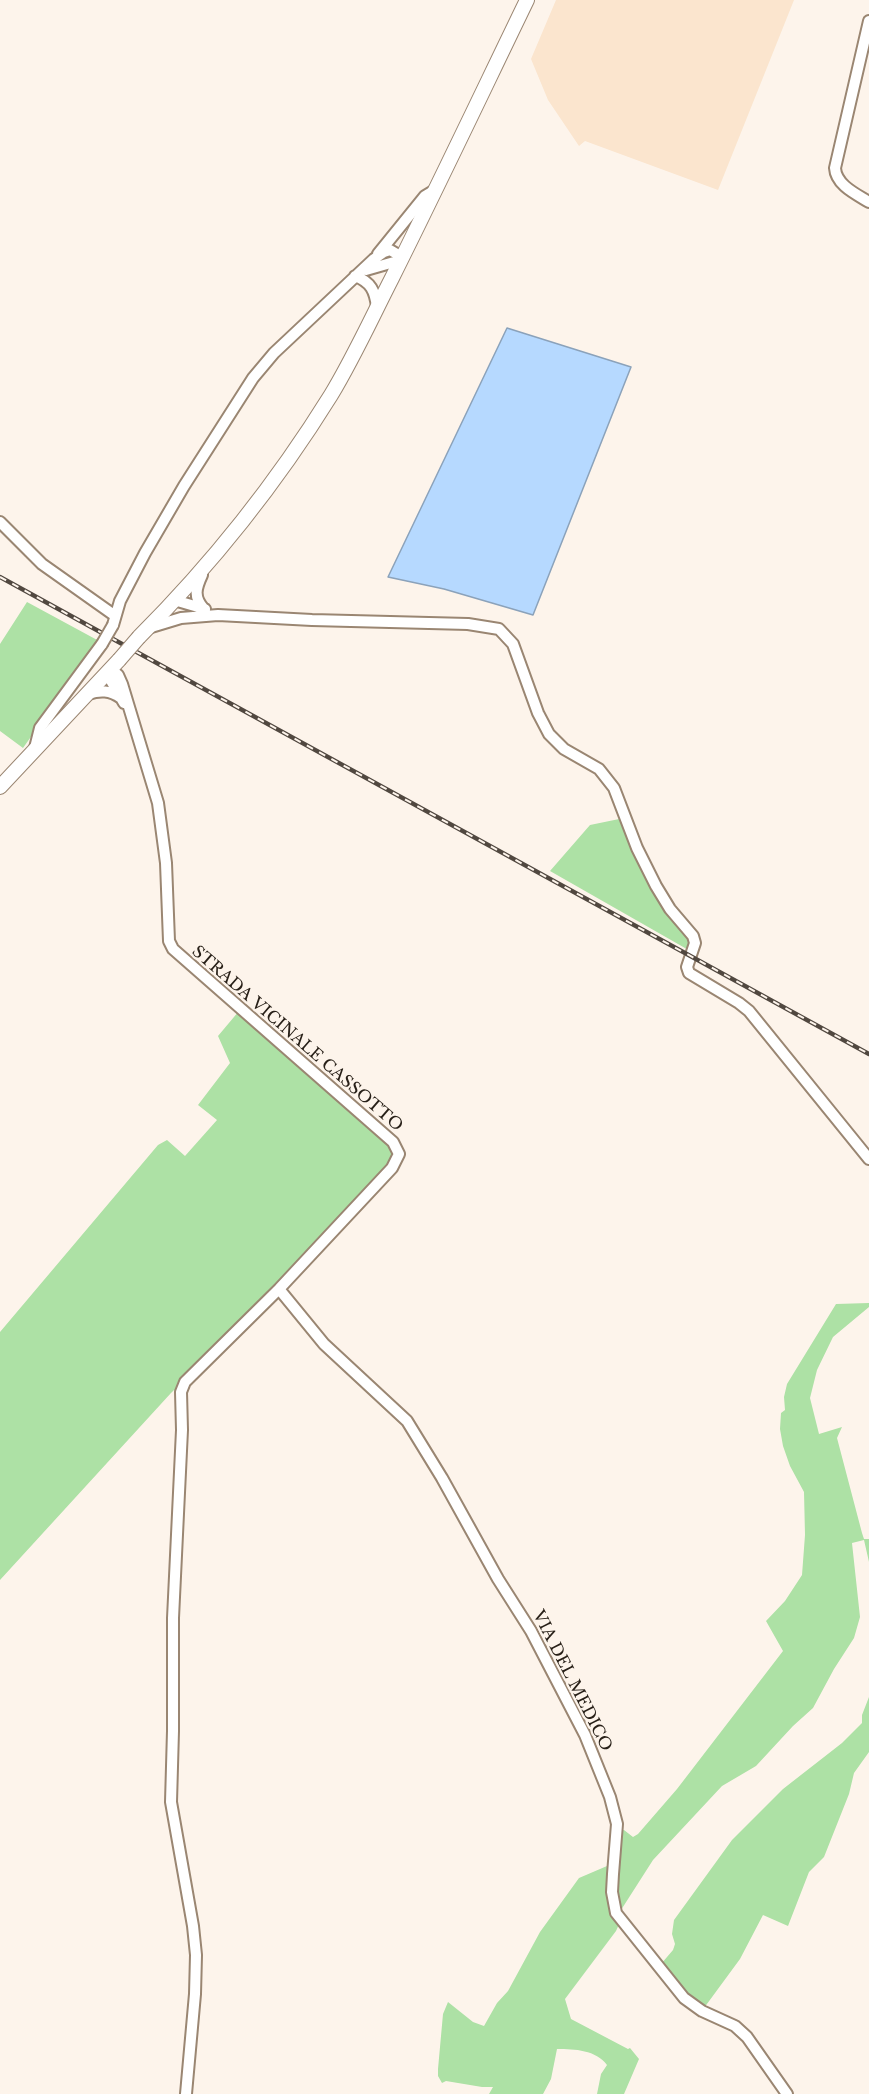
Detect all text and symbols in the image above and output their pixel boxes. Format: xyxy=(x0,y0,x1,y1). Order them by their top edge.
street label: STRADA VICINALE CASSOTTO xyxy=(188,942,406,1136)
street label: VIA DEL MEDICO xyxy=(528,1607,616,1755)

